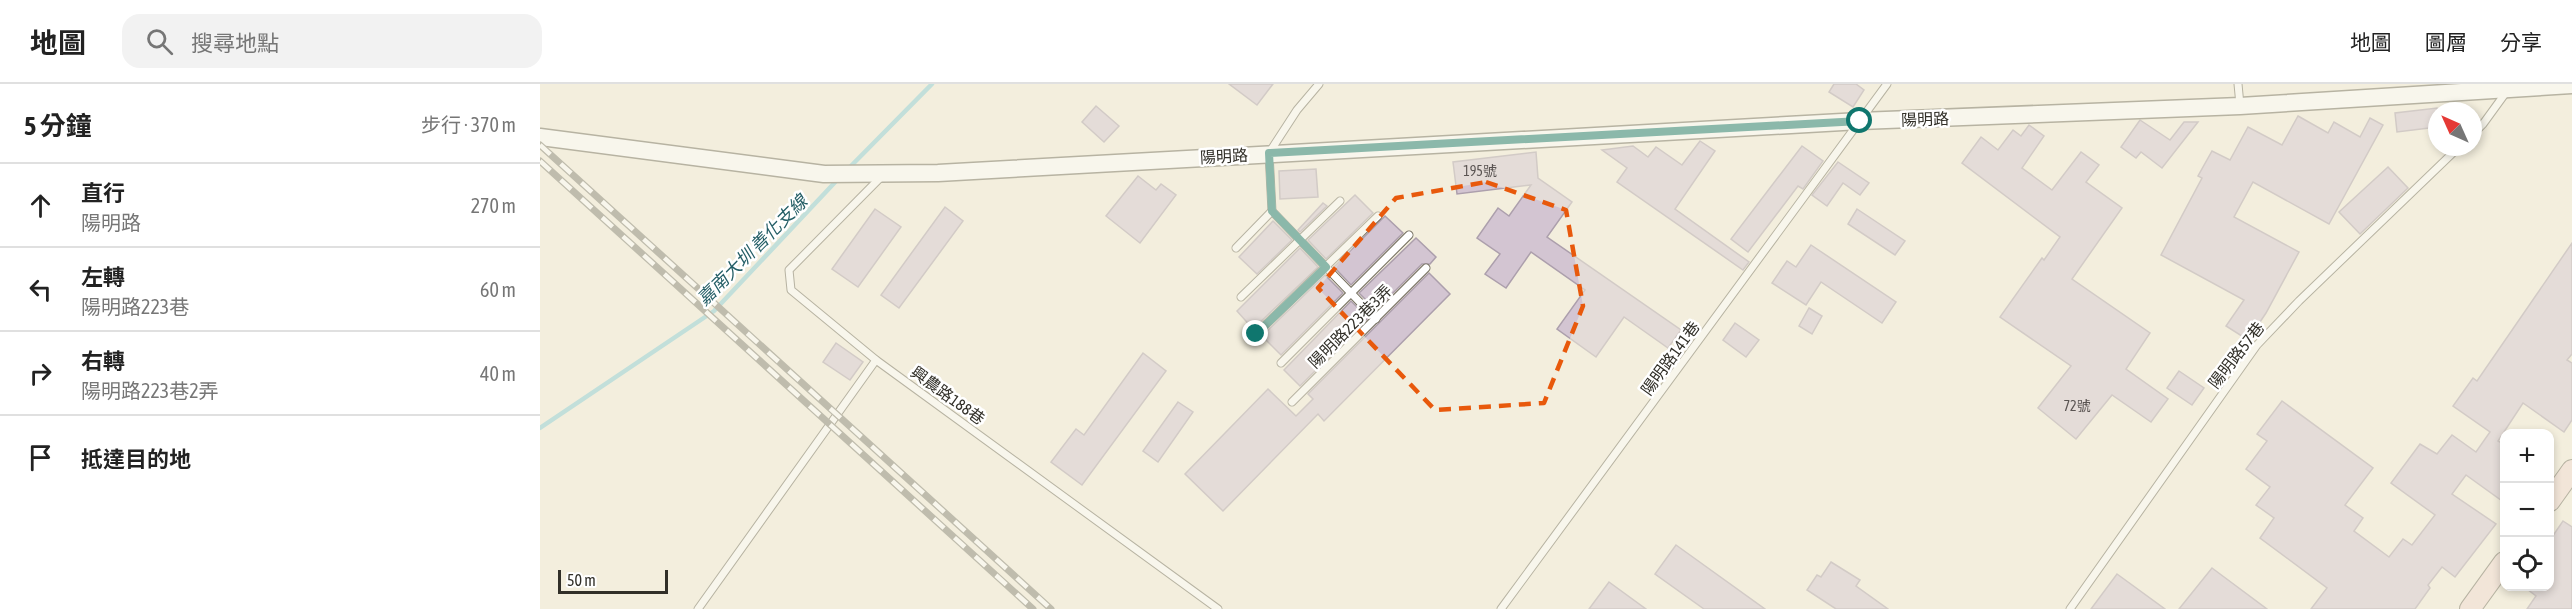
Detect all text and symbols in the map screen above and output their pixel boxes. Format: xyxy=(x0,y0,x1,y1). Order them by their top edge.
search box xyxy=(122,14,542,68)
icon: search xyxy=(143,25,176,58)
text: 地圖 xyxy=(30,27,86,59)
text: 搜尋地點 xyxy=(191,30,279,56)
text: 地圖 xyxy=(2350,30,2392,54)
text: 圖層 xyxy=(2425,30,2467,54)
text: 分享 xyxy=(2500,30,2542,54)
north arrow xyxy=(2428,102,2482,156)
route start xyxy=(1846,107,1872,133)
street label: 陽明路 xyxy=(1901,109,1949,129)
text: 5 分鐘 xyxy=(24,111,92,141)
text: 步行 · 370 m xyxy=(421,113,516,136)
street label: 陽明路 xyxy=(1200,146,1248,166)
house number: 195號 xyxy=(1463,163,1497,179)
text: 直行 xyxy=(81,180,125,206)
icon: ahead xyxy=(24,189,57,222)
water label: 嘉南大圳 善化支線 xyxy=(693,189,813,309)
text: 270 m xyxy=(471,194,516,217)
text: 陽明路 xyxy=(81,211,141,234)
text: 左轉 xyxy=(81,264,125,290)
icon: left xyxy=(24,273,57,306)
text: 60 m xyxy=(480,278,516,301)
street label: 陽明路223巷3弄 xyxy=(1305,281,1395,371)
text: 陽明路223巷 xyxy=(81,295,189,318)
street label: 陽明路141巷 xyxy=(1637,318,1703,398)
street label: 陽明路57巷 xyxy=(2205,318,2267,392)
route end xyxy=(1242,320,1268,346)
text: 右轉 xyxy=(81,348,125,374)
icon: right xyxy=(24,357,57,390)
text: 40 m xyxy=(480,362,516,385)
street label: 興農路188巷 xyxy=(908,362,988,428)
text: 陽明路223巷2弄 xyxy=(81,379,219,402)
house number: 72號 xyxy=(2063,398,2091,414)
map controls xyxy=(2500,429,2554,591)
button: + xyxy=(2500,429,2554,483)
icon: arrive xyxy=(24,441,57,474)
text: 抵達目的地 xyxy=(81,446,191,472)
button: − xyxy=(2500,483,2554,537)
button: locate xyxy=(2500,537,2554,591)
scale bar xyxy=(558,567,668,594)
text: 50 m xyxy=(567,571,596,589)

